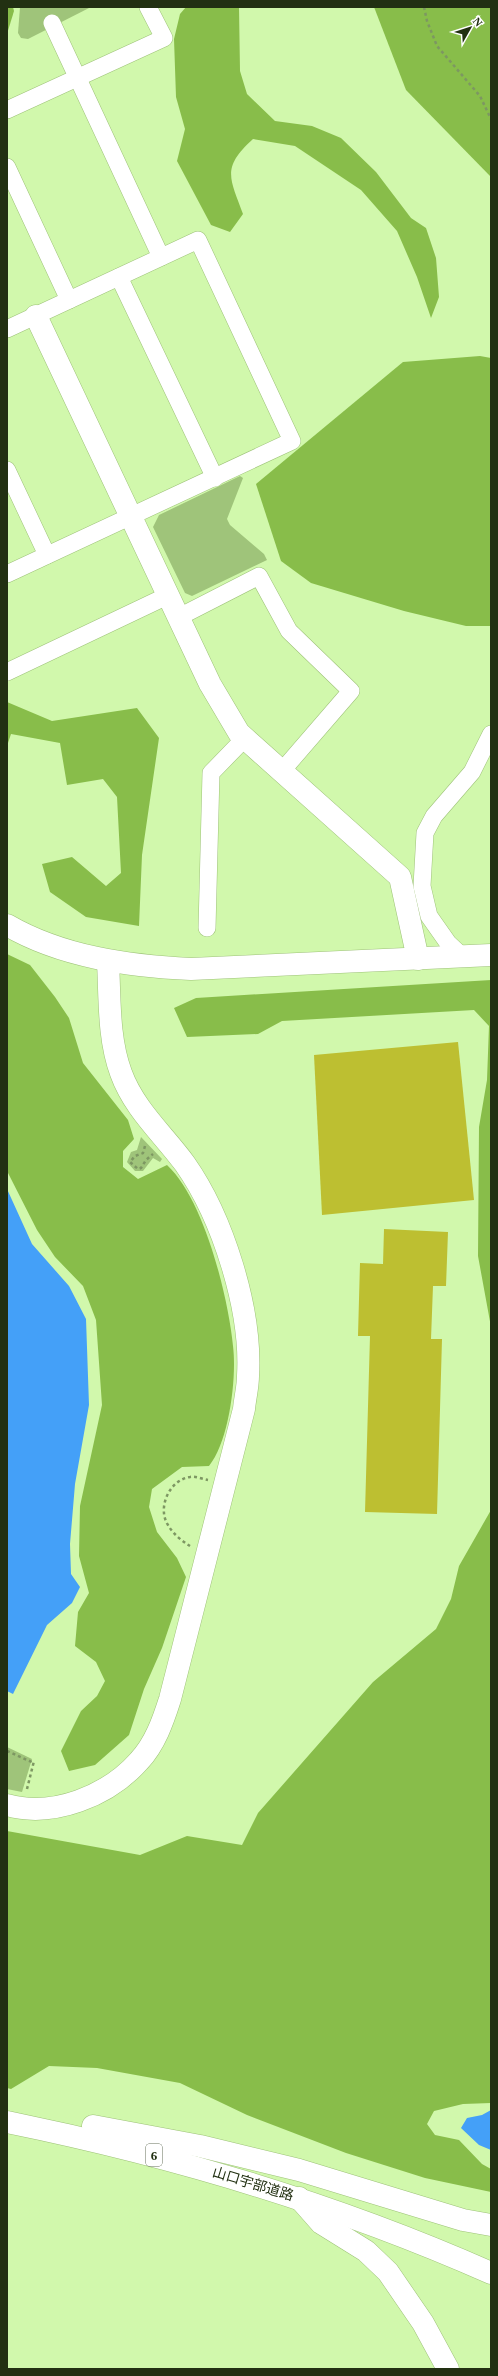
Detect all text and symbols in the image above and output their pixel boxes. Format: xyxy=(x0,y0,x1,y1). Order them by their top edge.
north arrow xyxy=(450,8,490,48)
text: N xyxy=(471,15,485,29)
road number: 6 xyxy=(146,2144,162,2166)
street label: 山口宇部道路 xyxy=(211,2165,295,2203)

